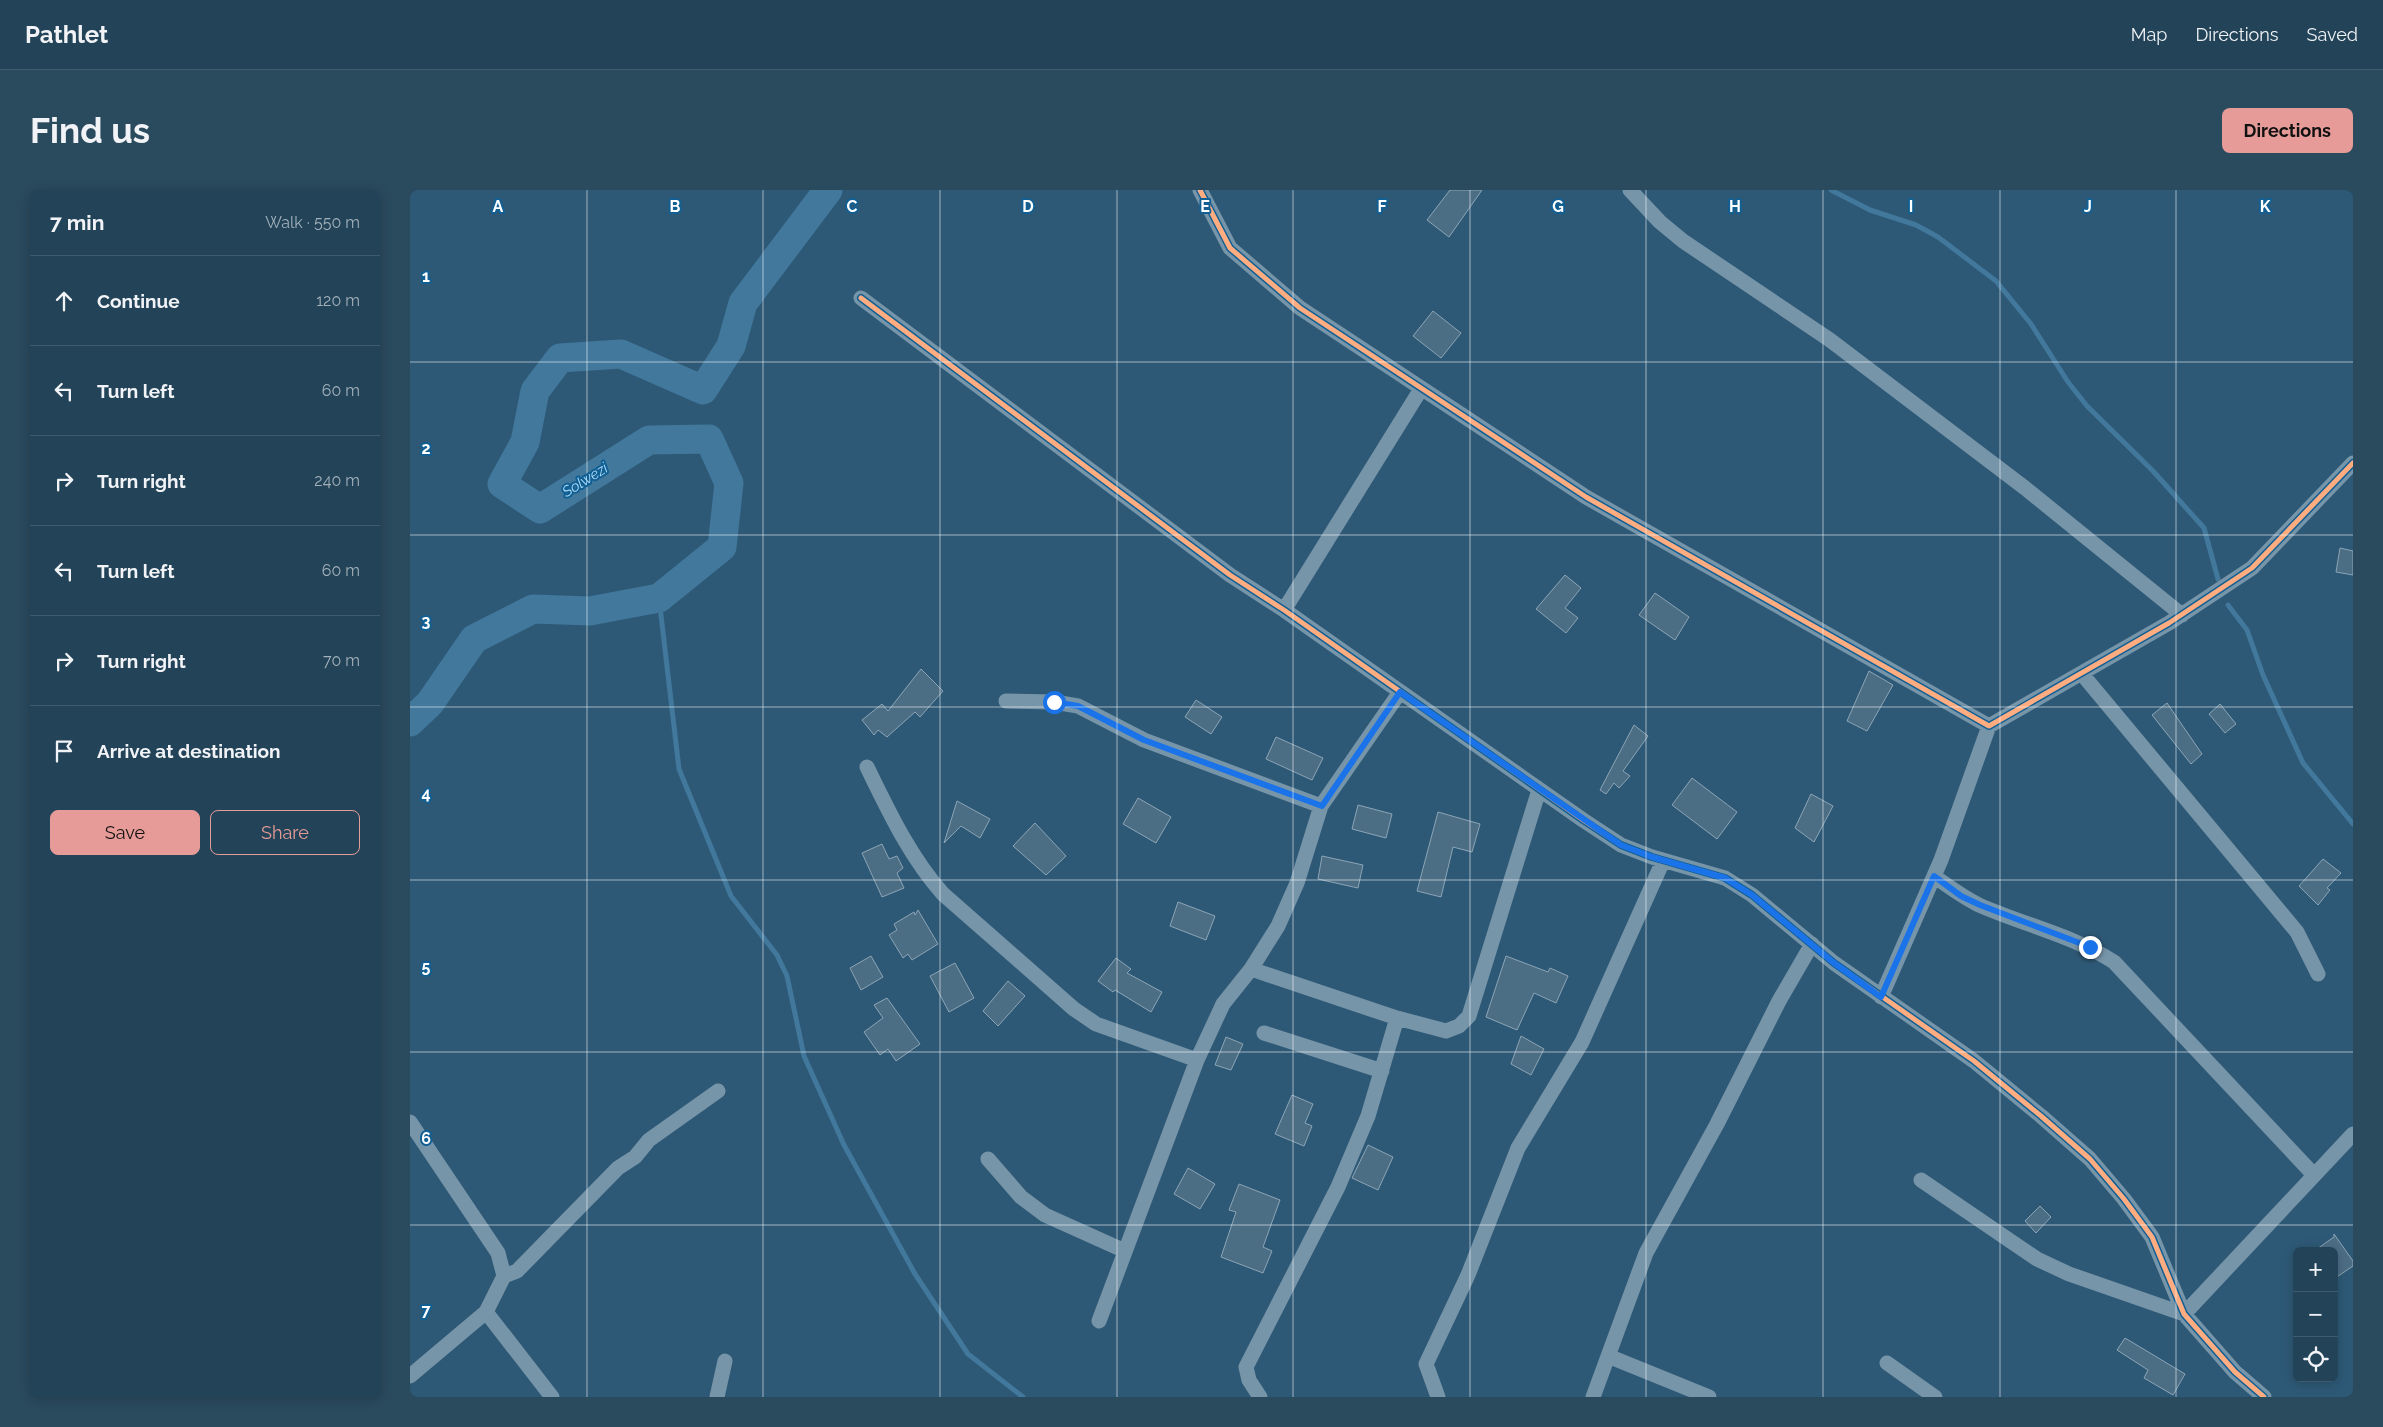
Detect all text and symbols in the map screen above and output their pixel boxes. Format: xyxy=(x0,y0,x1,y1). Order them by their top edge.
text: Pathlet xyxy=(25,20,108,49)
text: Map xyxy=(2131,24,2167,45)
text: Directions xyxy=(2195,24,2279,45)
text: Saved xyxy=(2307,24,2358,45)
button: Directions xyxy=(2222,108,2353,153)
text: Find us xyxy=(30,110,150,151)
text: A xyxy=(493,197,504,216)
text: B xyxy=(670,197,681,216)
text: C xyxy=(847,197,858,216)
text: D xyxy=(1022,197,1034,216)
text: E xyxy=(1200,197,1210,216)
text: F xyxy=(1377,197,1387,216)
text: G xyxy=(1552,197,1564,216)
text: H xyxy=(1729,197,1741,216)
text: I xyxy=(1909,197,1913,216)
text: J xyxy=(2084,197,2092,216)
text: K xyxy=(2260,197,2271,216)
text: 7 min xyxy=(50,210,104,235)
text: Walk · 550 m xyxy=(265,213,360,232)
text: 1 xyxy=(422,267,430,286)
icon: ahead xyxy=(50,287,78,315)
text: Continue xyxy=(97,290,180,312)
text: 120 m xyxy=(316,291,360,310)
icon: left xyxy=(50,377,78,405)
text: Turn left xyxy=(97,380,174,402)
text: 60 m xyxy=(322,381,360,400)
text: 2 xyxy=(421,439,431,458)
water label: Solwezi xyxy=(558,459,612,502)
icon: right xyxy=(50,467,78,495)
text: Turn right xyxy=(97,470,186,492)
text: 240 m xyxy=(314,471,360,490)
icon: left xyxy=(50,557,78,585)
text: Turn left xyxy=(97,560,174,582)
text: 60 m xyxy=(322,561,360,580)
text: 3 xyxy=(422,612,431,631)
icon: right xyxy=(50,647,78,675)
text: Turn right xyxy=(97,650,186,672)
text: 70 m xyxy=(323,651,360,670)
route start xyxy=(1043,691,1066,714)
icon: arrive xyxy=(50,737,78,765)
text: Arrive at destination xyxy=(97,740,281,762)
text: 4 xyxy=(421,784,431,803)
button: Save xyxy=(50,810,200,855)
button: Share xyxy=(210,810,360,855)
route end xyxy=(2079,936,2102,959)
text: 5 xyxy=(422,957,431,976)
text: 6 xyxy=(421,1129,431,1148)
map controls xyxy=(2293,1247,2338,1382)
button: + xyxy=(2293,1247,2338,1292)
button: − xyxy=(2293,1292,2338,1337)
text: 7 xyxy=(422,1301,431,1320)
button: locate xyxy=(2293,1337,2338,1382)

